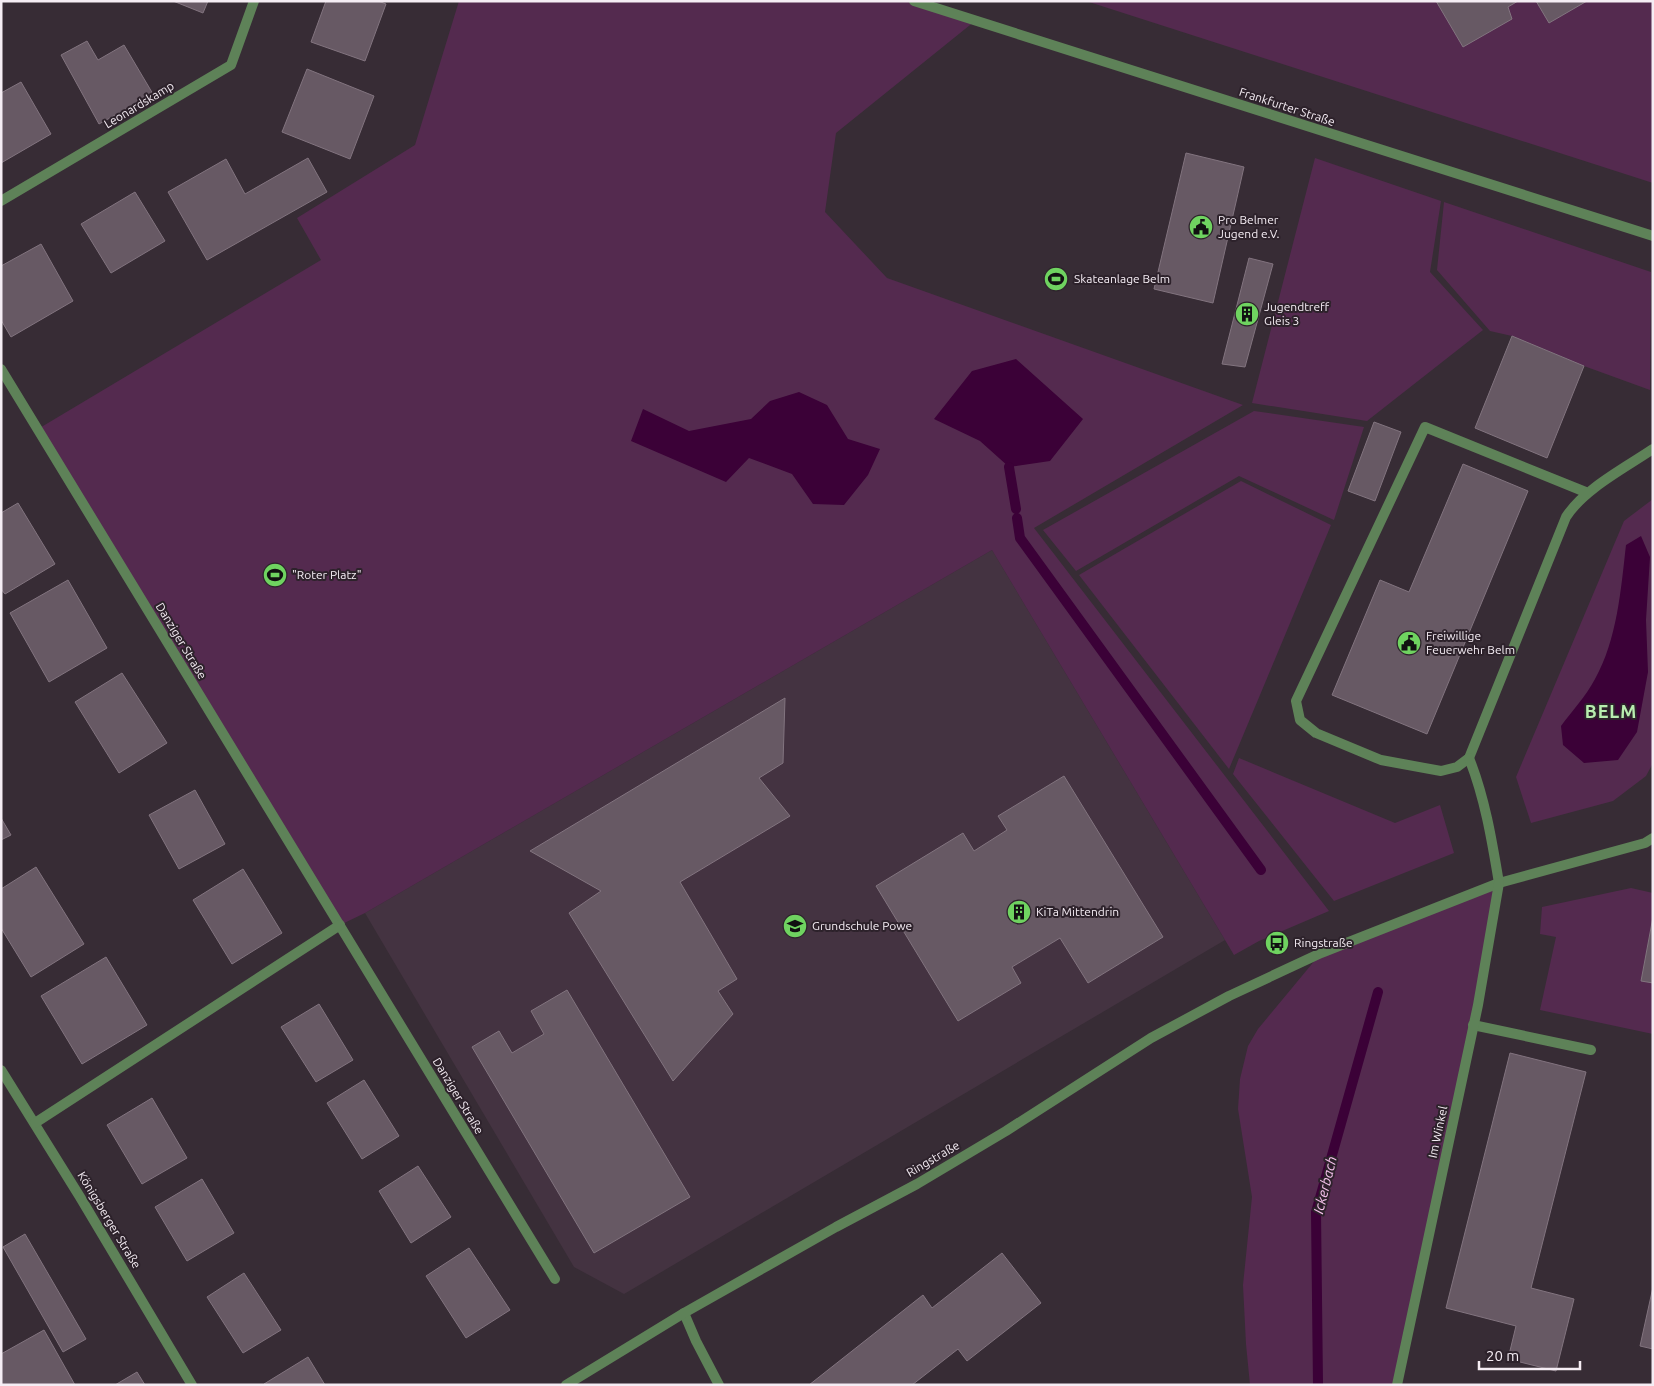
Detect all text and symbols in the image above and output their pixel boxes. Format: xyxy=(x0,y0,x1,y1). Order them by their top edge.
street label: Leonardskamp xyxy=(101,79,176,131)
street label: Frankfurter Straße xyxy=(1238,85,1337,128)
place label: Pro Belmer Jugend e.V. xyxy=(1218,213,1280,240)
public building icon: Pro Belmer Jugend e.V. xyxy=(1188,214,1214,240)
sports icon: Skateanlage Belm xyxy=(1043,266,1069,292)
place label: Skateanlage Belm xyxy=(1074,272,1170,285)
place label: Jugendtreff Gleis 3 xyxy=(1264,300,1330,327)
building icon: Jugendtreff Gleis 3 xyxy=(1234,301,1260,327)
sports icon: "Roter Platz" xyxy=(262,562,288,588)
place label: "Roter Platz" xyxy=(292,568,361,581)
street label: Danziger Straße xyxy=(154,600,209,681)
place label: Freiwillige Feuerwehr Belm xyxy=(1426,629,1515,656)
public building icon: Freiwillige Feuerwehr Belm xyxy=(1396,630,1422,656)
district label: BELM xyxy=(1585,701,1637,721)
building icon: KiTa Mittendrin xyxy=(1006,899,1032,925)
place label: KiTa Mittendrin xyxy=(1036,905,1119,918)
school or university icon: Grundschule Powe xyxy=(782,913,808,939)
place label: Grundschule Powe xyxy=(812,919,912,932)
bus stop icon: Ringstraße xyxy=(1264,930,1290,956)
place label: Ringstraße xyxy=(1294,936,1353,949)
street label: Danziger Straße xyxy=(431,1055,486,1136)
street label: Im Winkel xyxy=(1426,1105,1449,1159)
street label: Ringstraße xyxy=(904,1138,961,1179)
water label: Ickerbach xyxy=(1310,1155,1340,1215)
street label: Königsberger Straße xyxy=(75,1169,143,1271)
scale bar xyxy=(1479,1338,1580,1370)
text: 20 m xyxy=(1486,1347,1519,1364)

